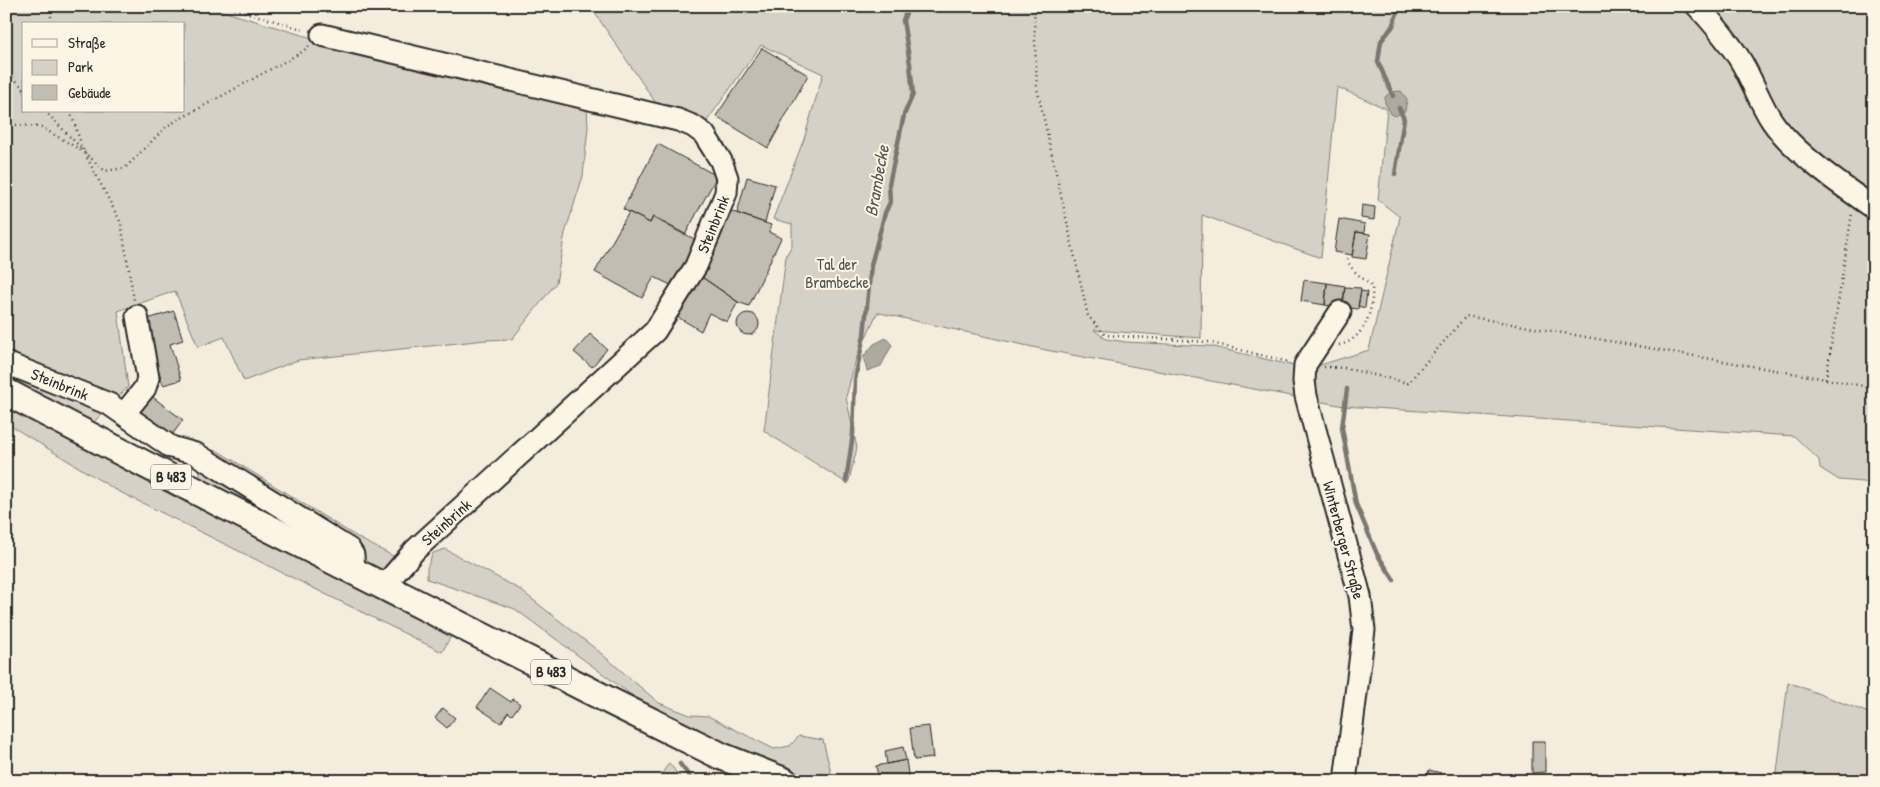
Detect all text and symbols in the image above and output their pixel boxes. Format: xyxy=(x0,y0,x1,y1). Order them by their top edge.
legend xyxy=(22,22,185,112)
text: Straße xyxy=(68,32,106,53)
text: Park xyxy=(68,56,93,77)
text: Gebäude xyxy=(68,82,111,103)
water label: Brambecke xyxy=(858,143,895,218)
street label: Steinbrink xyxy=(692,192,735,256)
park label: Tal der Brambecke xyxy=(805,253,869,293)
street label: Steinbrink xyxy=(28,363,92,406)
road number: B 483 xyxy=(151,464,191,490)
street label: Winterberger Straße xyxy=(1318,479,1370,602)
street label: Steinbrink xyxy=(416,493,476,550)
road number: B 483 xyxy=(531,660,571,684)

